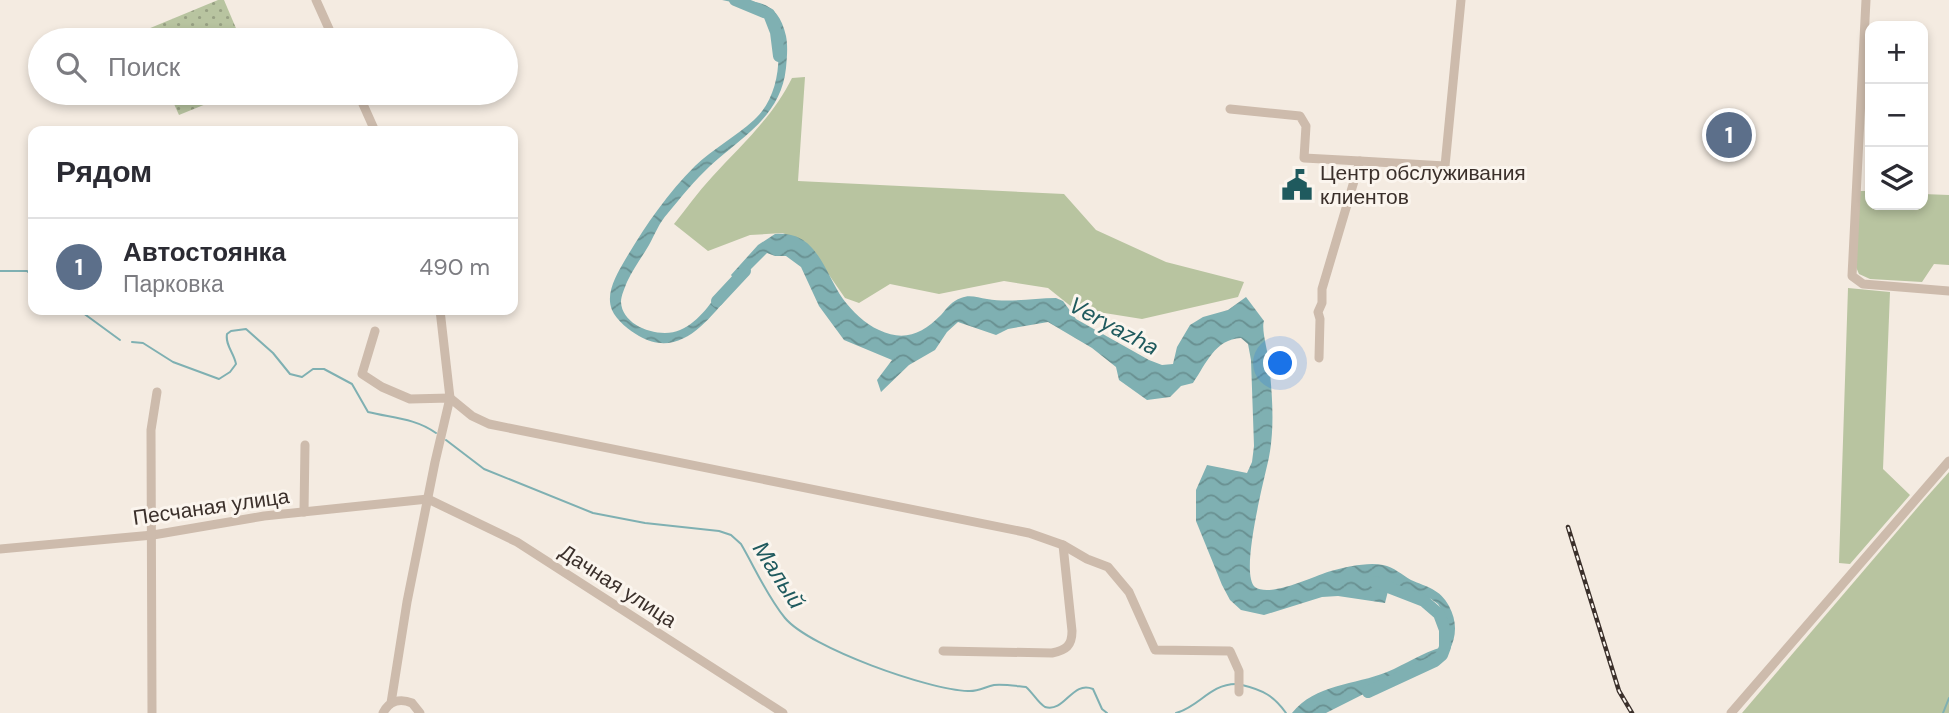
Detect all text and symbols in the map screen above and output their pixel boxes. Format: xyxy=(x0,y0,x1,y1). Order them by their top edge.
map controls xyxy=(1865,21,1928,210)
button: + xyxy=(1865,21,1928,84)
search box xyxy=(28,28,518,105)
icon: search xyxy=(52,48,90,86)
text: Поиск xyxy=(108,50,180,84)
button: − xyxy=(1865,84,1928,147)
pin: 1 xyxy=(1706,109,1752,161)
button: layers xyxy=(1865,147,1928,210)
text: Рядом xyxy=(56,152,152,191)
place label: Центр обслуживания клиентов xyxy=(1320,159,1526,211)
public building icon: Центр обслуживания клиентов xyxy=(1280,168,1314,202)
text: Автостоянка xyxy=(123,235,286,269)
text: 1 xyxy=(75,252,83,282)
text: 490 m xyxy=(419,252,490,282)
text: Парковка xyxy=(123,269,224,299)
water label: Veryazha xyxy=(1064,290,1164,362)
your location xyxy=(1263,346,1297,380)
street label: Песчаная улица xyxy=(131,482,291,532)
water label: Малый xyxy=(746,536,812,615)
street label: Дачная улица xyxy=(554,538,682,634)

